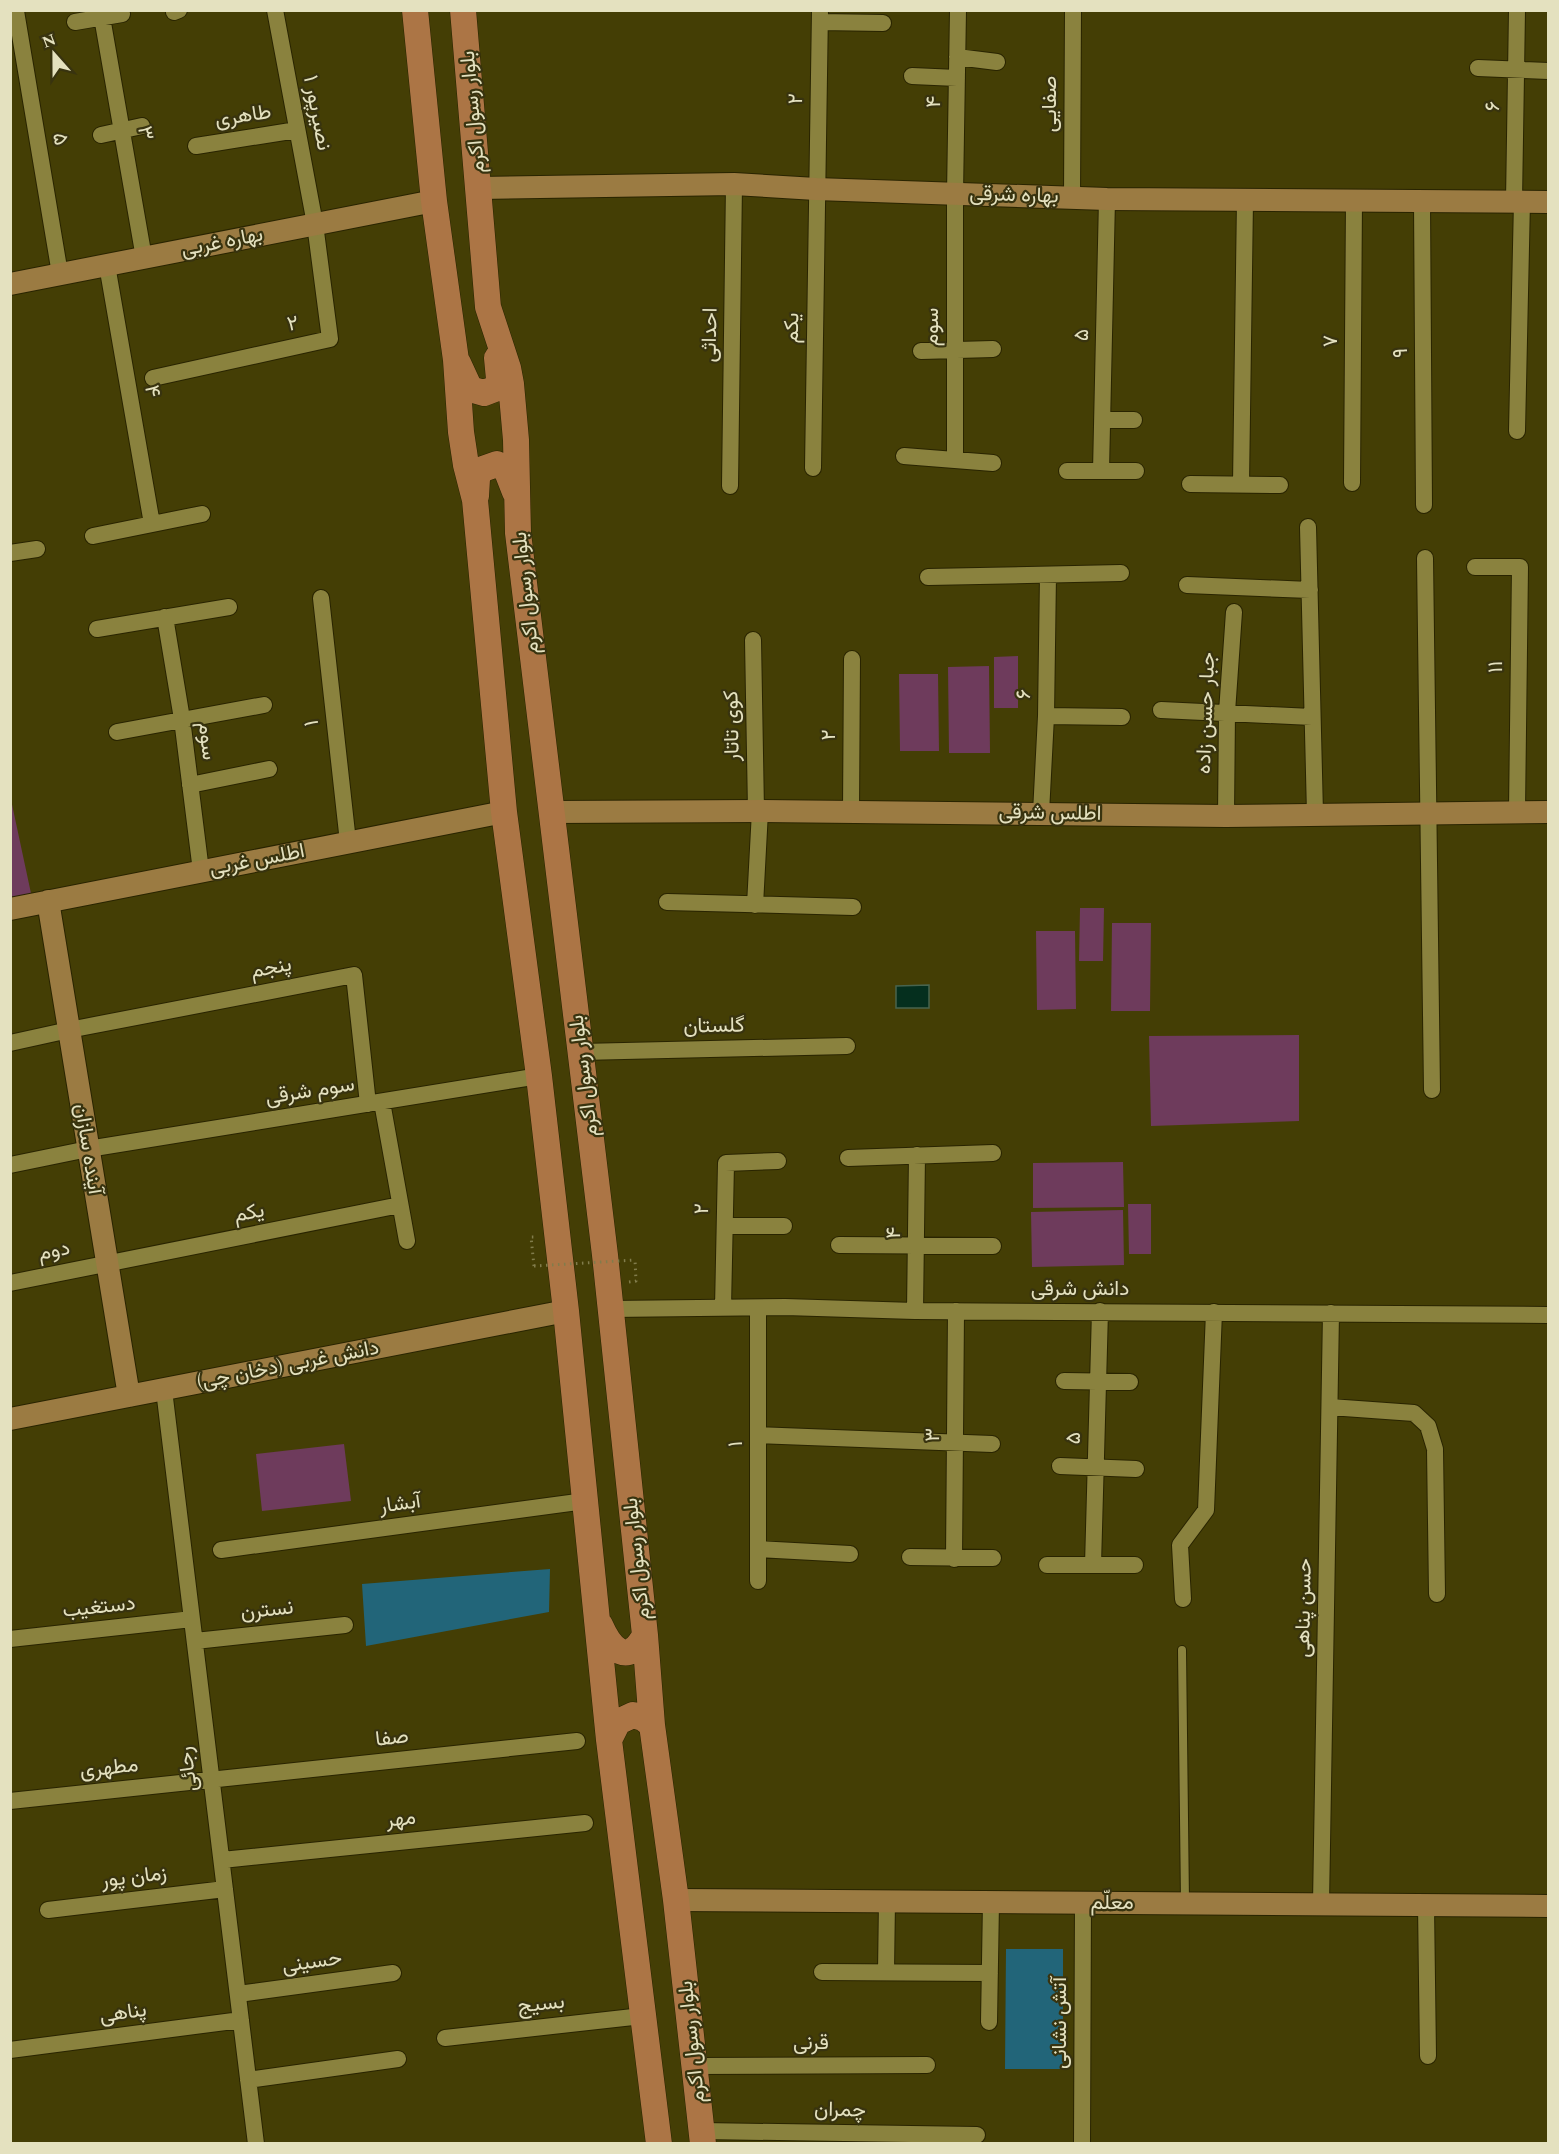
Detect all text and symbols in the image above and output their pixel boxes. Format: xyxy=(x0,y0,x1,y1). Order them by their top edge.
north arrow xyxy=(24,24,84,84)
text: N xyxy=(39,27,59,54)
street label: بلوار رسول اکرم xyxy=(452,49,494,175)
street label: نصیرپور ۱ xyxy=(294,73,340,153)
street label: صفایی xyxy=(1034,76,1066,132)
street label: ۲ xyxy=(780,93,812,105)
street label: طاهری xyxy=(212,96,274,136)
street label: ۴ xyxy=(918,96,950,108)
street label: ۶ xyxy=(1477,101,1509,111)
street label: ۳ xyxy=(128,123,162,143)
street label: ۵ xyxy=(43,130,77,148)
street label: بهاره شرقی xyxy=(969,177,1059,213)
street label: بهاره غربی xyxy=(178,218,266,266)
street label: ۲ xyxy=(284,307,302,341)
street label: احداثی xyxy=(694,307,726,363)
street label: سوم xyxy=(916,308,948,346)
street label: یکم xyxy=(776,312,808,344)
street label: ۵ xyxy=(1066,329,1098,341)
street label: ۷ xyxy=(1315,335,1347,347)
street label: ۹ xyxy=(1385,348,1417,358)
street label: ۴ xyxy=(135,382,169,400)
street label: بلوار رسول اکرم xyxy=(504,530,548,656)
street label: جبار حسن زاده xyxy=(1188,652,1224,774)
street label: ۱۱ xyxy=(1480,661,1512,673)
street label: ۶ xyxy=(1008,689,1040,699)
street label: کوی تاتار xyxy=(715,690,749,763)
street label: ۱ xyxy=(296,718,328,728)
street label: سوم xyxy=(189,720,225,762)
street label: ۲ xyxy=(813,730,845,741)
street label: اطلس شرقی xyxy=(998,796,1102,830)
street label: اطلس غربی xyxy=(206,835,308,885)
street label: پنجم xyxy=(248,948,294,988)
street label: گلستان xyxy=(683,1009,745,1043)
street label: بلوار رسول اکرم xyxy=(561,1013,607,1139)
street label: سوم شرقی xyxy=(263,1068,357,1114)
street label: آینده سازان xyxy=(65,1101,111,1199)
street label: یکم xyxy=(231,1194,267,1232)
street label: ۲ xyxy=(686,1203,718,1215)
street label: ۴ xyxy=(878,1227,910,1239)
street label: دوم xyxy=(35,1232,73,1270)
street label: دانش شرقی xyxy=(1031,1273,1129,1305)
street label: دانش غربی (دخان چی) xyxy=(194,1332,382,1398)
street label: ۳ xyxy=(917,1428,949,1442)
street label: ۵ xyxy=(1058,1431,1090,1445)
street label: ۱ xyxy=(720,1441,752,1447)
street label: آبشار xyxy=(376,1485,425,1523)
street label: بلوار رسول اکرم xyxy=(615,1496,659,1622)
street label: حسن پناهی xyxy=(1287,1558,1321,1658)
street label: دستغیب xyxy=(61,1587,137,1627)
street label: نسترن xyxy=(239,1591,295,1629)
street label: صفا xyxy=(374,1720,410,1756)
street label: رجائی xyxy=(169,1745,207,1793)
street label: مطهری xyxy=(78,1749,140,1787)
street label: مهر xyxy=(384,1802,417,1837)
street label: زمان پور xyxy=(98,1857,169,1897)
street label: معلّم xyxy=(1090,1887,1134,1919)
street label: حسینی xyxy=(280,1942,344,1982)
street label: آتش نشانی xyxy=(1044,1975,1076,2069)
street label: بلوار رسول اکرم xyxy=(670,1979,714,2105)
street label: بسیج xyxy=(516,1986,566,2022)
street label: پناهی xyxy=(97,1994,149,2032)
street label: قرنی xyxy=(793,2027,829,2059)
street label: چمران xyxy=(814,2094,866,2126)

